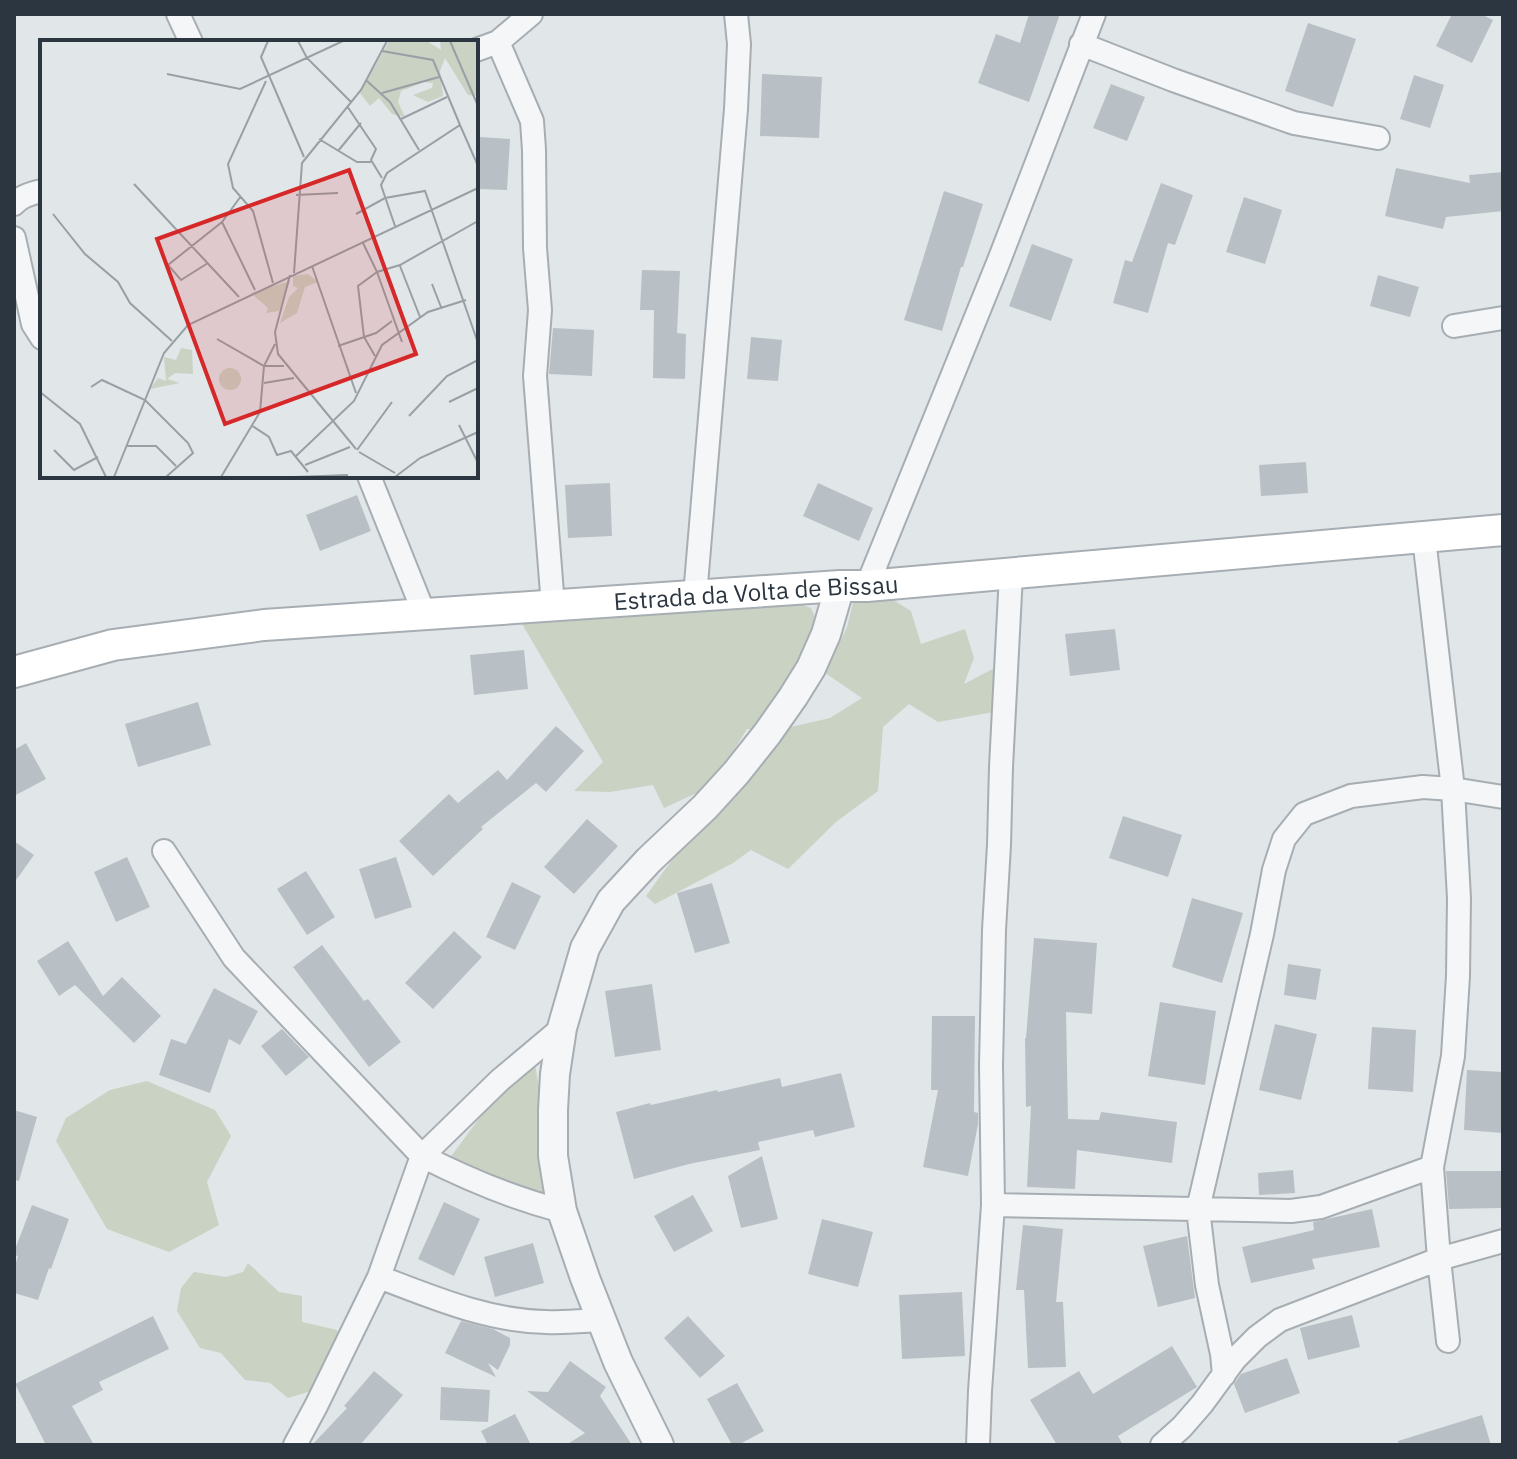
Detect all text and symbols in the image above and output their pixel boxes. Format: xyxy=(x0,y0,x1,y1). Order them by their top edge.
inset map xyxy=(40,40,478,478)
street label: Estrada da Volta de Bissau xyxy=(613,567,900,617)

